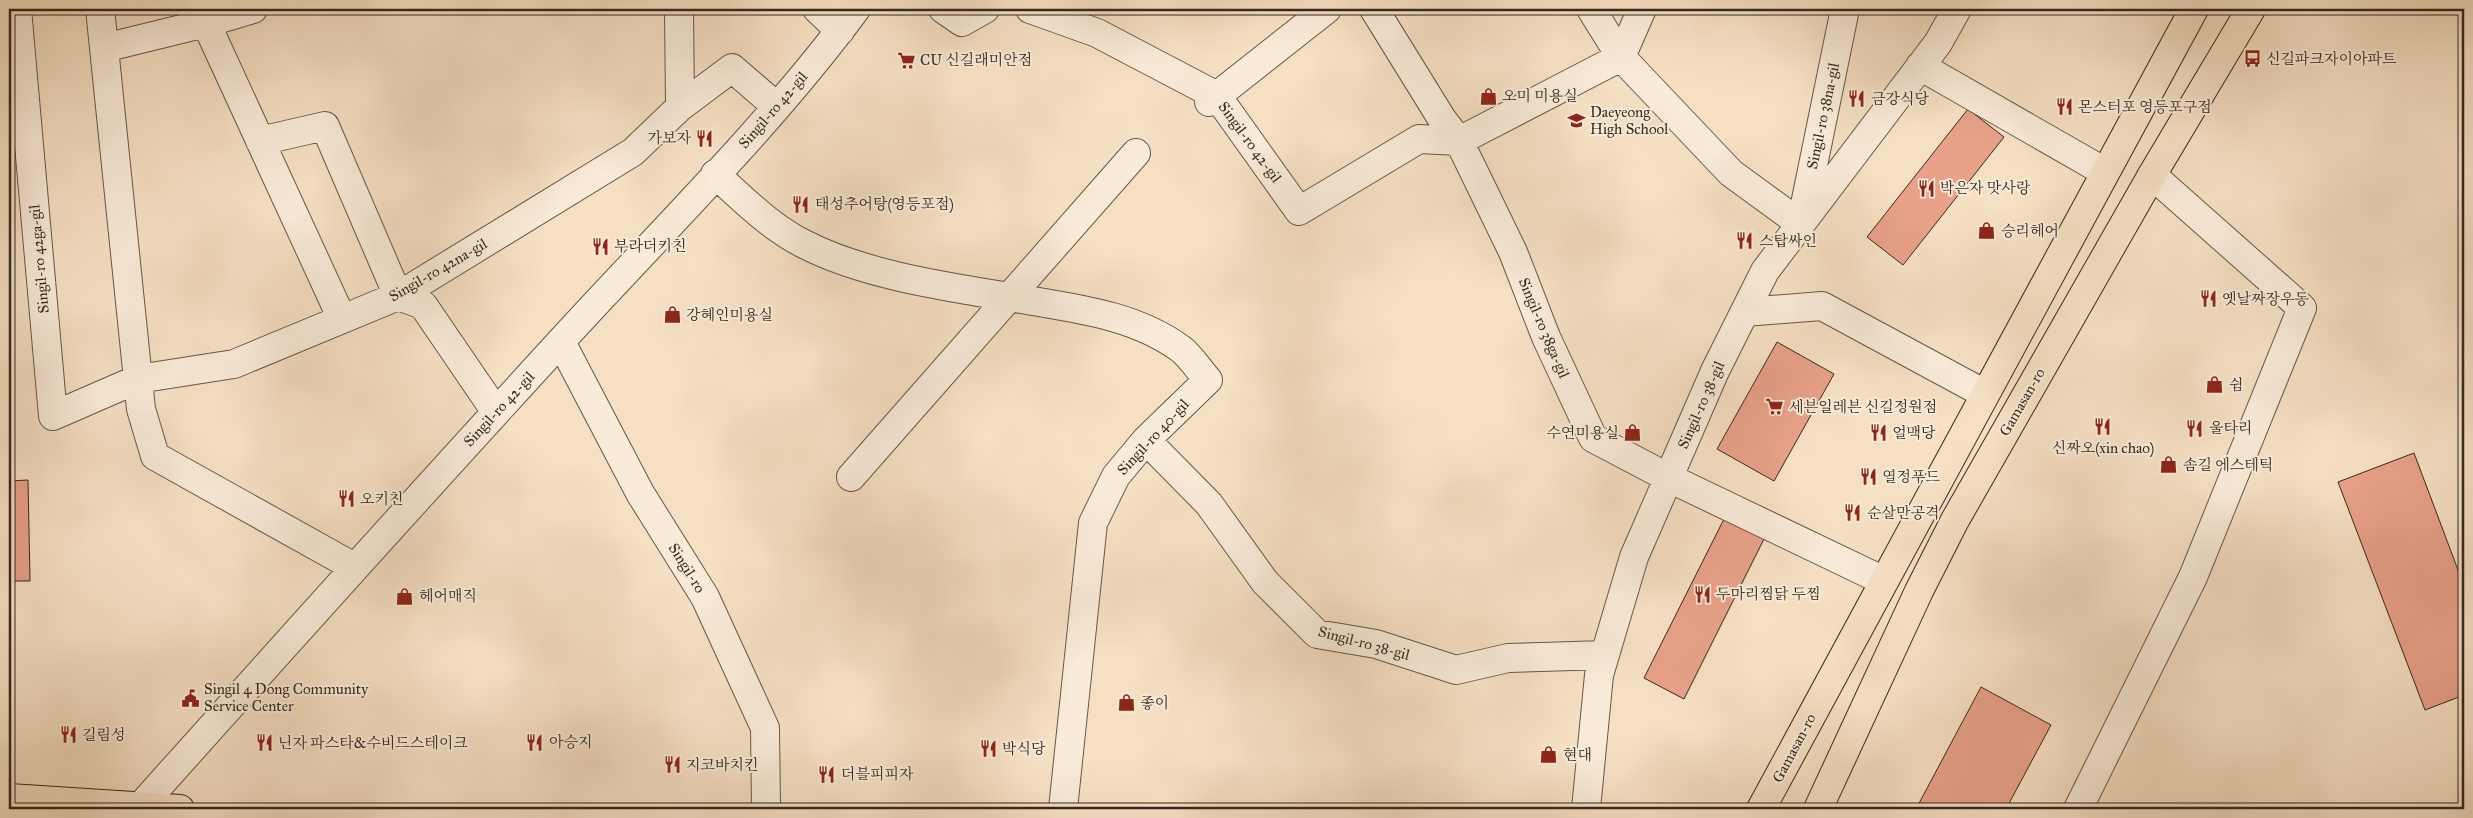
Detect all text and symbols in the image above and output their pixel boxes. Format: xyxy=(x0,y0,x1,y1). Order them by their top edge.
bus stop icon: 신길파크자이아파트 xyxy=(2242,49,2262,69)
supermarket icon: CU 신길래미안점 xyxy=(896,50,916,70)
place label: 신길파크자이아파트 xyxy=(2266,50,2397,68)
place label: CU 신길래미안점 xyxy=(920,51,1032,69)
street label: Singil-ro 38na-gil xyxy=(1803,60,1843,171)
street label: Singil-ro 42-gil xyxy=(735,67,812,152)
shop icon: 오미 미용실 xyxy=(1478,86,1498,106)
place label: 오미 미용실 xyxy=(1502,87,1578,105)
restaurant icon: 금강식당 xyxy=(1847,89,1867,109)
place label: 금강식당 xyxy=(1871,90,1929,108)
restaurant icon: 몬스터포 영등포구점 xyxy=(2054,97,2074,117)
street label: Singil-ro 42-gil xyxy=(1215,98,1286,187)
place label: 몬스터포 영등포구점 xyxy=(2078,98,2212,116)
place label: Daeyeong High School xyxy=(1590,103,1669,138)
school or university icon: Daeyeong High School xyxy=(1566,111,1586,131)
restaurant icon: 가보자 xyxy=(695,128,715,148)
place label: 가보자 xyxy=(648,129,691,147)
restaurant icon: 박은자 맛사랑 xyxy=(1916,178,1936,198)
place label: 박은자 맛사랑 xyxy=(1940,179,2031,197)
restaurant icon: 태성추어탕(영등포점) xyxy=(791,194,811,214)
place label: 태성추어탕(영등포점) xyxy=(815,195,954,214)
street label: Singil-ro 42ga-gil xyxy=(25,203,53,314)
shop icon: 승리헤어 xyxy=(1977,221,1997,241)
place label: 승리헤어 xyxy=(2001,222,2059,240)
restaurant icon: 스탑싸인 xyxy=(1735,231,1755,251)
place label: 스탑싸인 xyxy=(1759,232,1817,250)
street label: Singil-ro 42na-gil xyxy=(386,234,491,305)
restaurant icon: 부라더키친 xyxy=(590,236,610,256)
place label: 부라더키친 xyxy=(614,237,686,255)
street label: Singil-ro 38ga-gil xyxy=(1515,275,1574,382)
restaurant icon: 옛날짜장우동 xyxy=(2198,289,2218,309)
place label: 옛날짜장우동 xyxy=(2222,290,2309,308)
shop icon: 강혜인미용실 xyxy=(662,305,682,325)
place label: 강혜인미용실 xyxy=(686,306,773,324)
street label: Singil-ro 38-gil xyxy=(1674,358,1729,452)
street label: Gamasan-ro xyxy=(1995,365,2049,439)
street label: Singil-ro 42-gil xyxy=(460,367,539,450)
shop icon: 쉼 xyxy=(2205,375,2225,395)
place label: 쉼 xyxy=(2229,376,2244,394)
street label: Singil-ro 40-gil xyxy=(1113,395,1193,479)
supermarket icon: 세븐일레븐 신길정원점 xyxy=(1765,397,1785,417)
place label: 세븐일레븐 신길정원점 xyxy=(1789,398,1937,416)
restaurant icon: 신짜오(xin chao) xyxy=(2093,417,2113,437)
restaurant icon: 울타리 xyxy=(2185,418,2205,438)
place label: 울타리 xyxy=(2209,419,2252,437)
shop icon: 수연미용실 xyxy=(1623,423,1643,443)
restaurant icon: 얼맥당 xyxy=(1868,423,1888,443)
place label: 수연미용실 xyxy=(1547,424,1619,442)
place label: 얼맥당 xyxy=(1892,424,1936,442)
place label: 신짜오(xin chao) xyxy=(2052,439,2154,458)
shop icon: 솜길 에스테틱 xyxy=(2159,455,2179,475)
place label: 솜길 에스테틱 xyxy=(2183,456,2273,474)
restaurant icon: 열정푸드 xyxy=(1858,467,1878,487)
place label: 열정푸드 xyxy=(1882,468,1940,486)
restaurant icon: 오키친 xyxy=(336,489,356,509)
place label: 오키친 xyxy=(360,490,403,508)
restaurant icon: 순살만공격 xyxy=(1843,503,1863,523)
place label: 순살만공격 xyxy=(1867,504,1939,522)
street label: Singil-ro xyxy=(665,540,709,597)
restaurant icon: 두마리찜닭 두찜 xyxy=(1692,584,1712,604)
place label: 두마리찜닭 두찜 xyxy=(1716,585,1821,603)
shop icon: 헤어매직 xyxy=(395,586,415,606)
place label: 헤어매직 xyxy=(419,587,477,605)
street label: Singil-ro 38-gil xyxy=(1316,622,1413,664)
place label: Singil 4 Dong Community Service Center xyxy=(204,680,369,715)
public building icon: Singil 4 Dong Community Service Center xyxy=(180,688,200,708)
shop icon: 좋이 xyxy=(1116,693,1136,713)
place label: 좋이 xyxy=(1140,694,1169,712)
street label: Gamasan-ro xyxy=(1768,710,1820,786)
restaurant icon: 길림성 xyxy=(58,725,78,745)
place label: 길림성 xyxy=(82,726,125,744)
restaurant icon: 아승지 xyxy=(525,732,545,752)
restaurant icon: 닌자 파스타&수비드스테이크 xyxy=(254,733,274,753)
place label: 아승지 xyxy=(549,733,592,751)
place label: 닌자 파스타&수비드스테이크 xyxy=(278,734,468,752)
restaurant icon: 박식당 xyxy=(978,739,998,759)
place label: 박식당 xyxy=(1002,740,1046,758)
shop icon: 현대 xyxy=(1539,745,1559,765)
place label: 현대 xyxy=(1563,746,1592,764)
restaurant icon: 지코바치킨 xyxy=(662,755,682,775)
place label: 지코바치킨 xyxy=(686,756,758,774)
restaurant icon: 더블피피자 xyxy=(817,764,837,784)
place label: 더블피피자 xyxy=(841,765,914,783)

